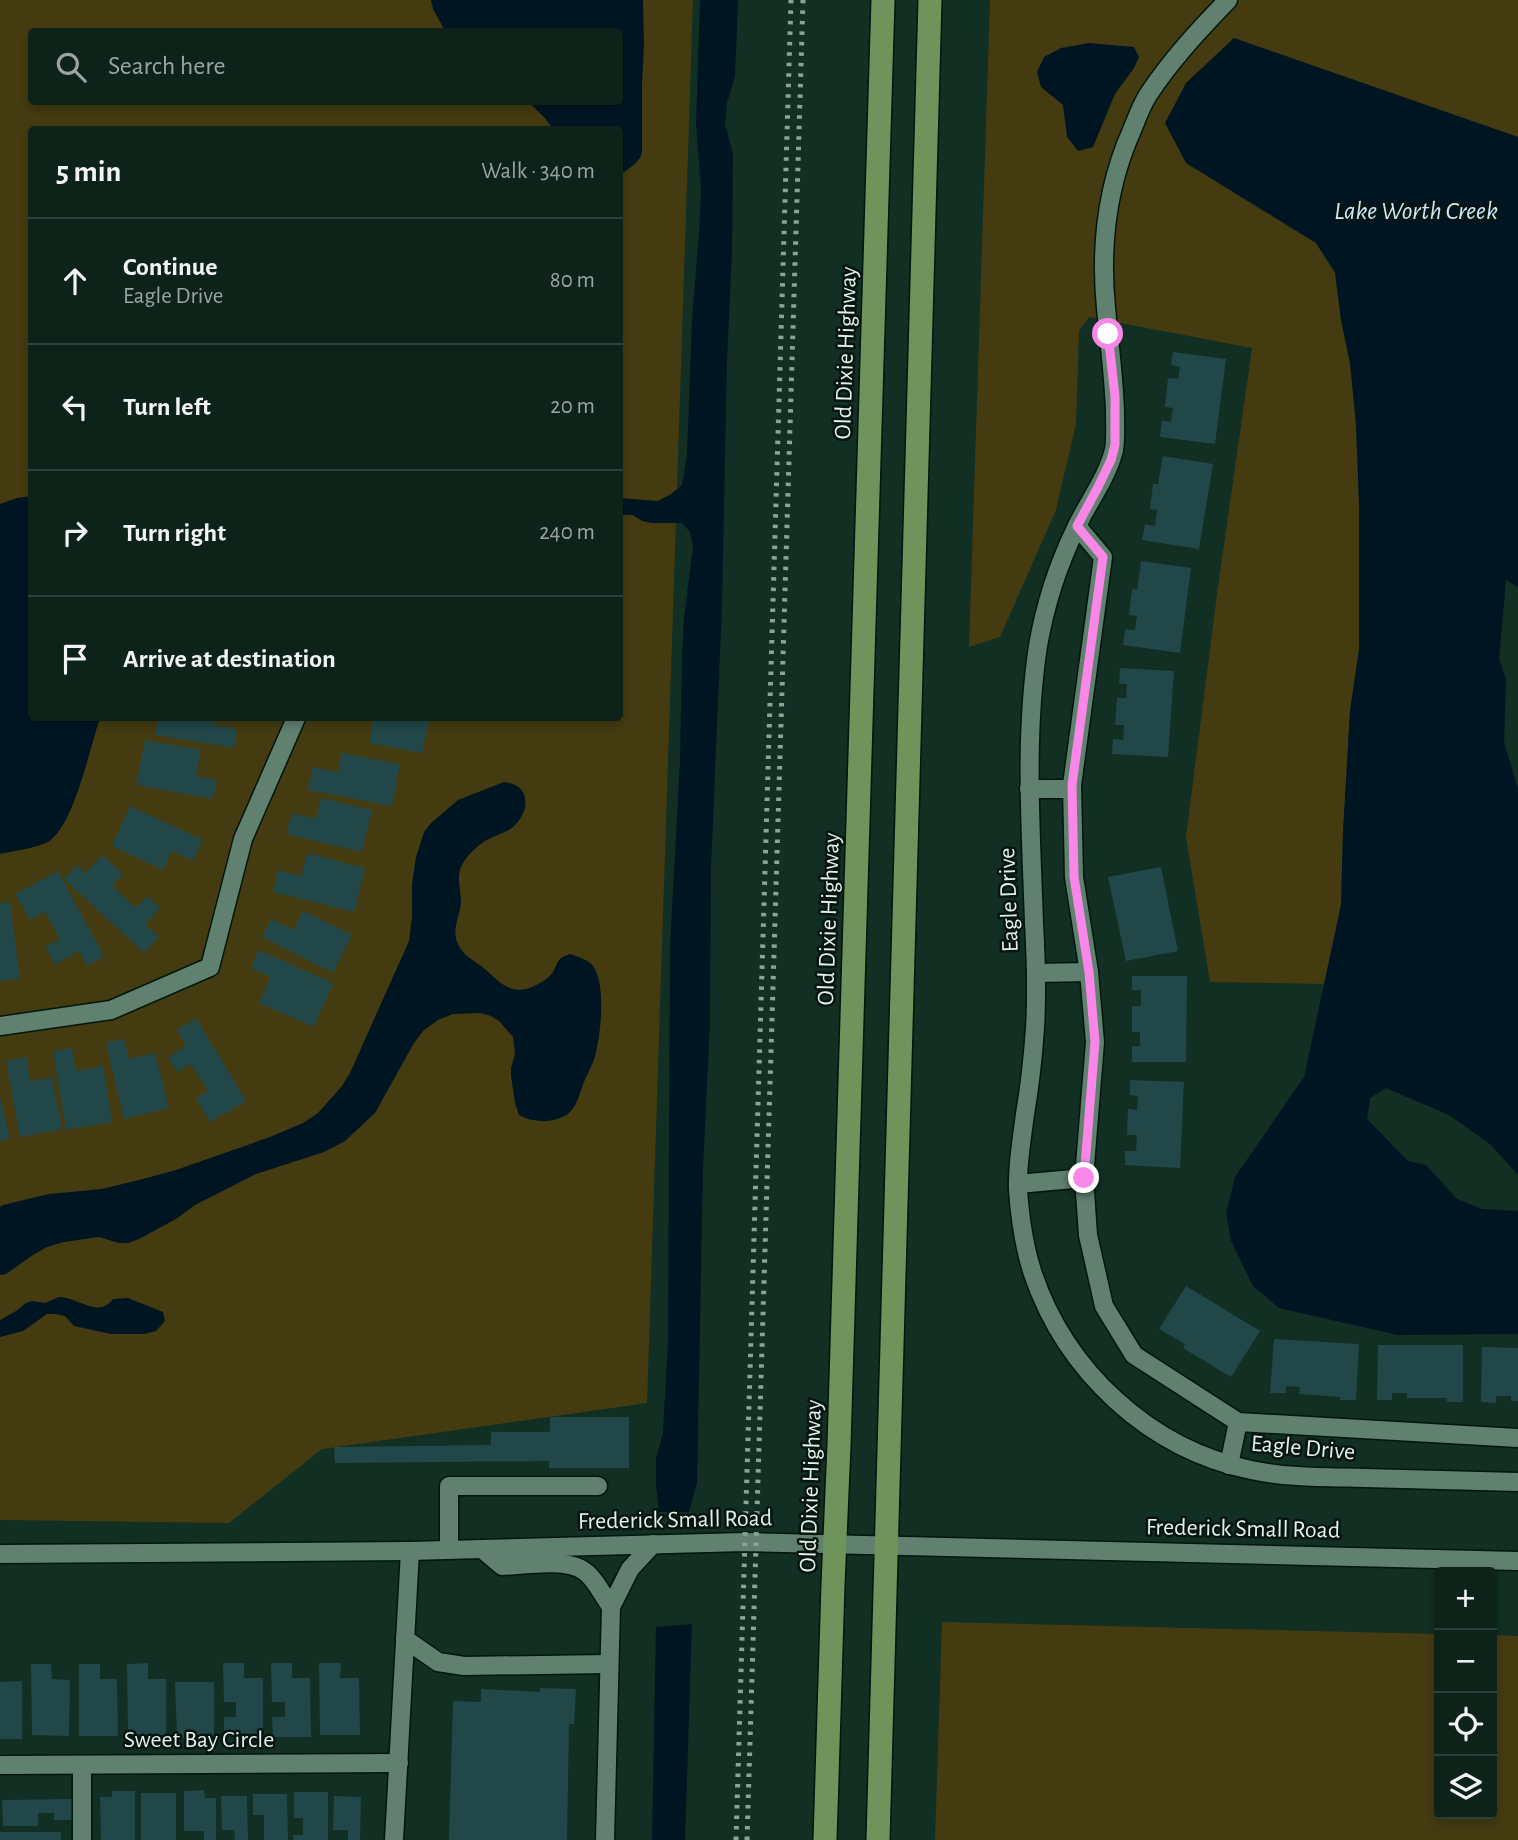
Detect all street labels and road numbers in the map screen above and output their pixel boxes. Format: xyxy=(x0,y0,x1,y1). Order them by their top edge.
street label: Old Dixie Highway xyxy=(831,266,861,440)
street label: Old Dixie Highway xyxy=(814,832,844,1006)
street label: Eagle Drive xyxy=(995,847,1023,953)
street label: Old Dixie Highway xyxy=(796,1399,826,1573)
street label: Eagle Drive xyxy=(1250,1431,1356,1465)
street label: Frederick Small Road xyxy=(578,1506,772,1534)
street label: Frederick Small Road xyxy=(1146,1515,1340,1543)
street label: Sweet Bay Circle xyxy=(124,1728,274,1752)

